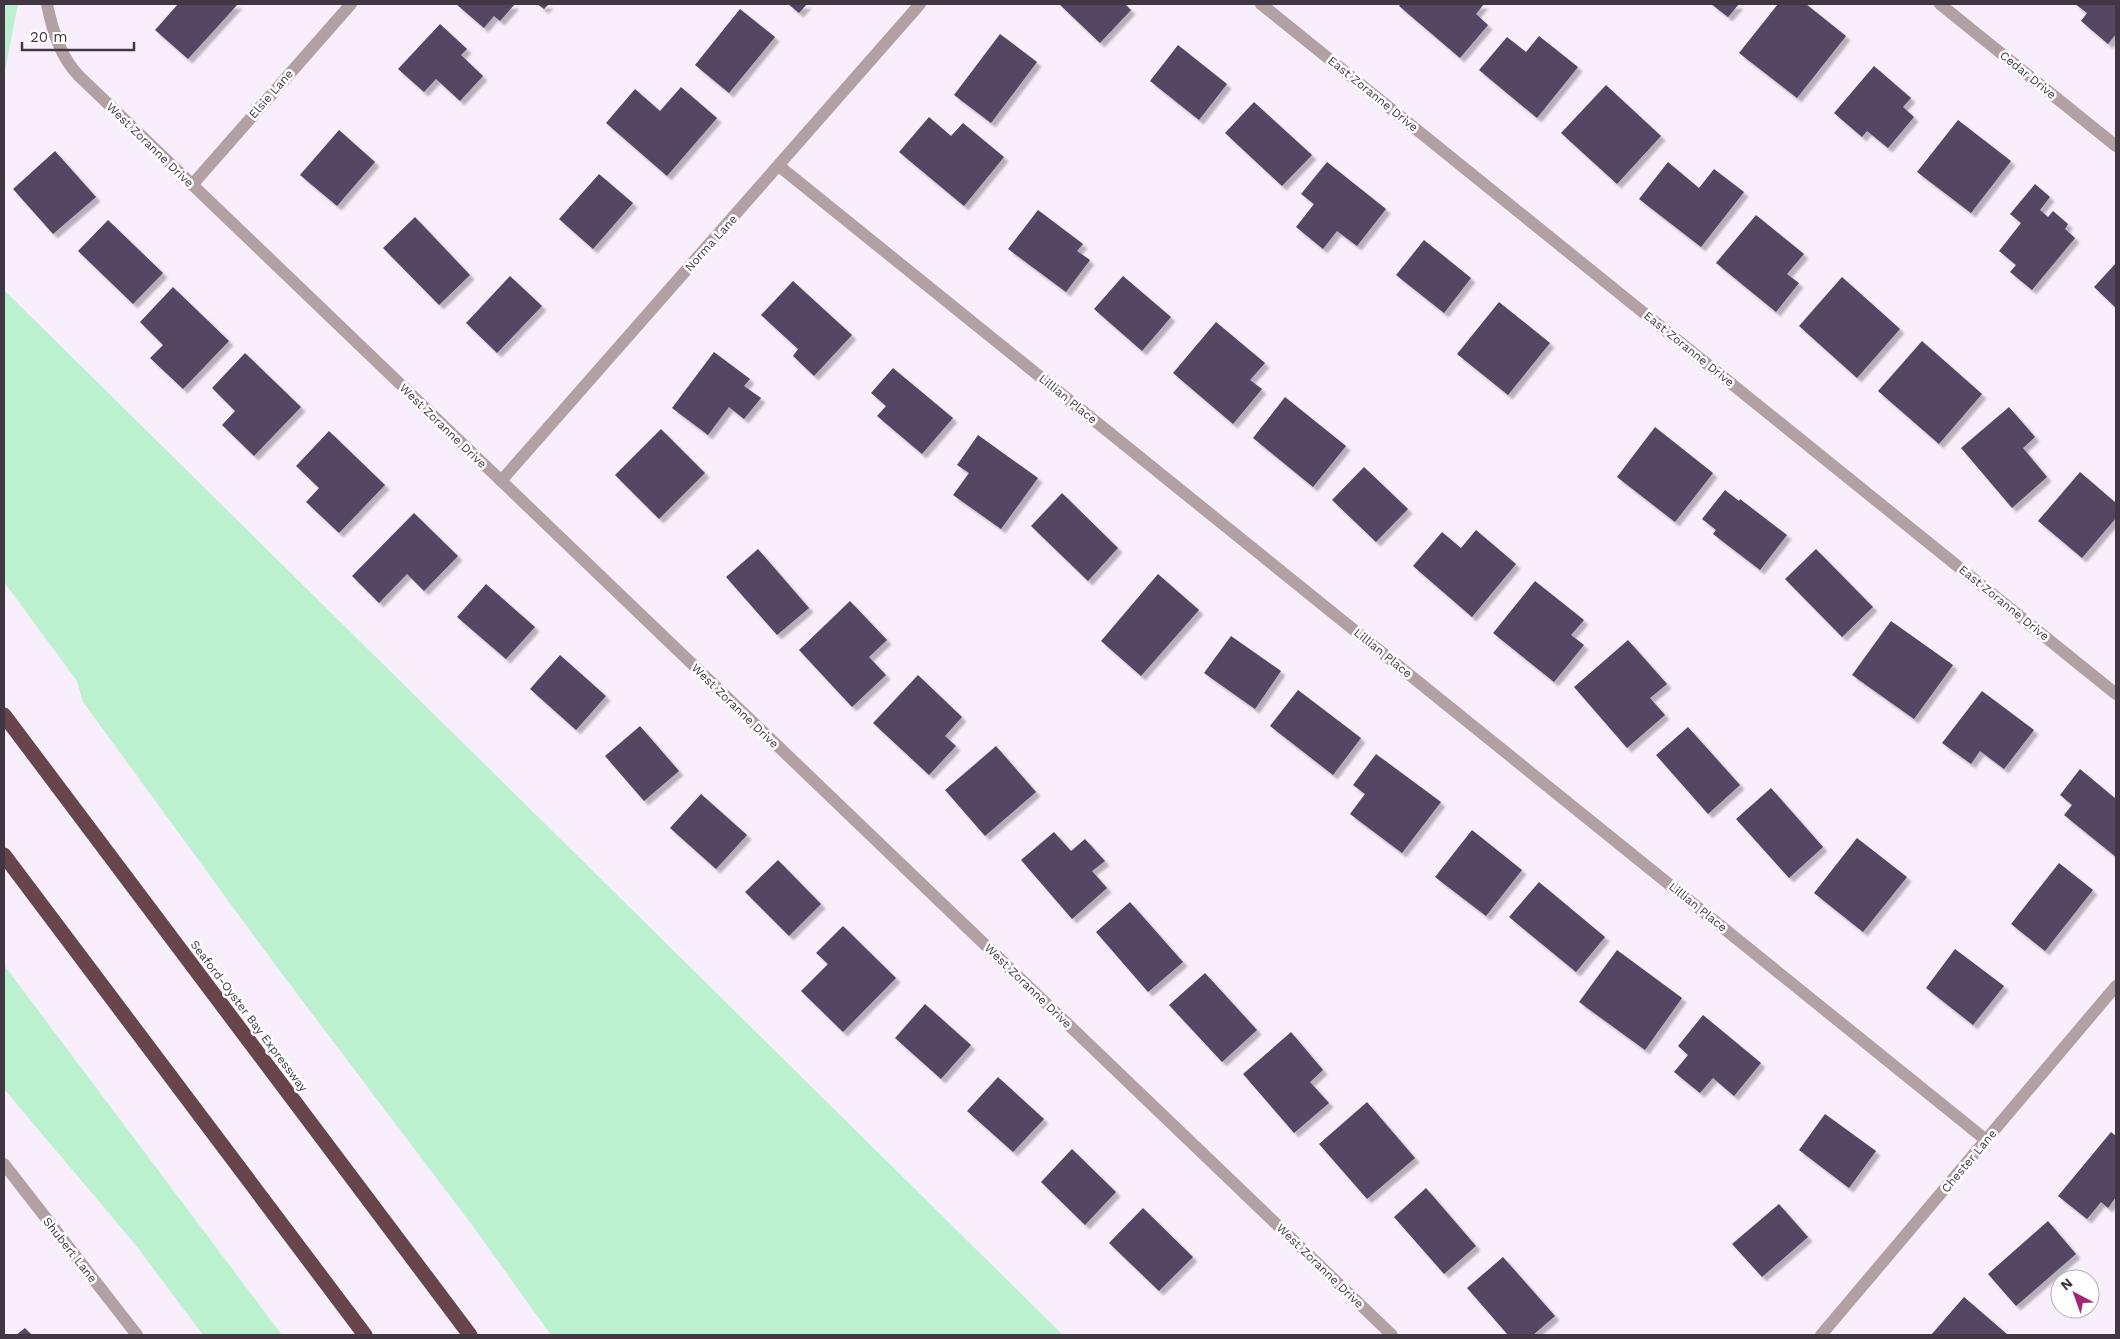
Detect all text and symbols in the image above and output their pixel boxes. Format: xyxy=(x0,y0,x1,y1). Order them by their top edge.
scale bar xyxy=(22,20,135,52)
text: 20 m xyxy=(30,28,68,46)
street label: Cedar Drive xyxy=(1997,48,2059,102)
street label: East Zoranne Drive xyxy=(1325,53,1421,135)
street label: Elsie Lane xyxy=(246,67,296,121)
street label: West Zoranne Drive xyxy=(104,100,196,190)
street label: Norma Lane xyxy=(682,212,740,274)
street label: East Zoranne Drive xyxy=(1641,308,1737,390)
street label: Lillian Place xyxy=(1036,371,1100,427)
street label: West Zoranne Drive xyxy=(397,381,489,471)
street label: East Zoranne Drive xyxy=(1956,562,2052,644)
street label: Lillian Place xyxy=(1351,625,1415,681)
street label: West Zoranne Drive xyxy=(689,661,781,751)
street label: Lillian Place xyxy=(1666,879,1730,935)
street label: Seaford-Oyster Bay Expressway xyxy=(188,938,311,1095)
street label: West Zoranne Drive xyxy=(982,941,1074,1031)
street label: Chester Lane xyxy=(1939,1127,1999,1195)
street label: Shubert Lane xyxy=(40,1215,100,1285)
street label: West Zoranne Drive xyxy=(1274,1221,1366,1311)
north arrow xyxy=(2050,1269,2100,1319)
text: N xyxy=(2057,1275,2076,1294)

